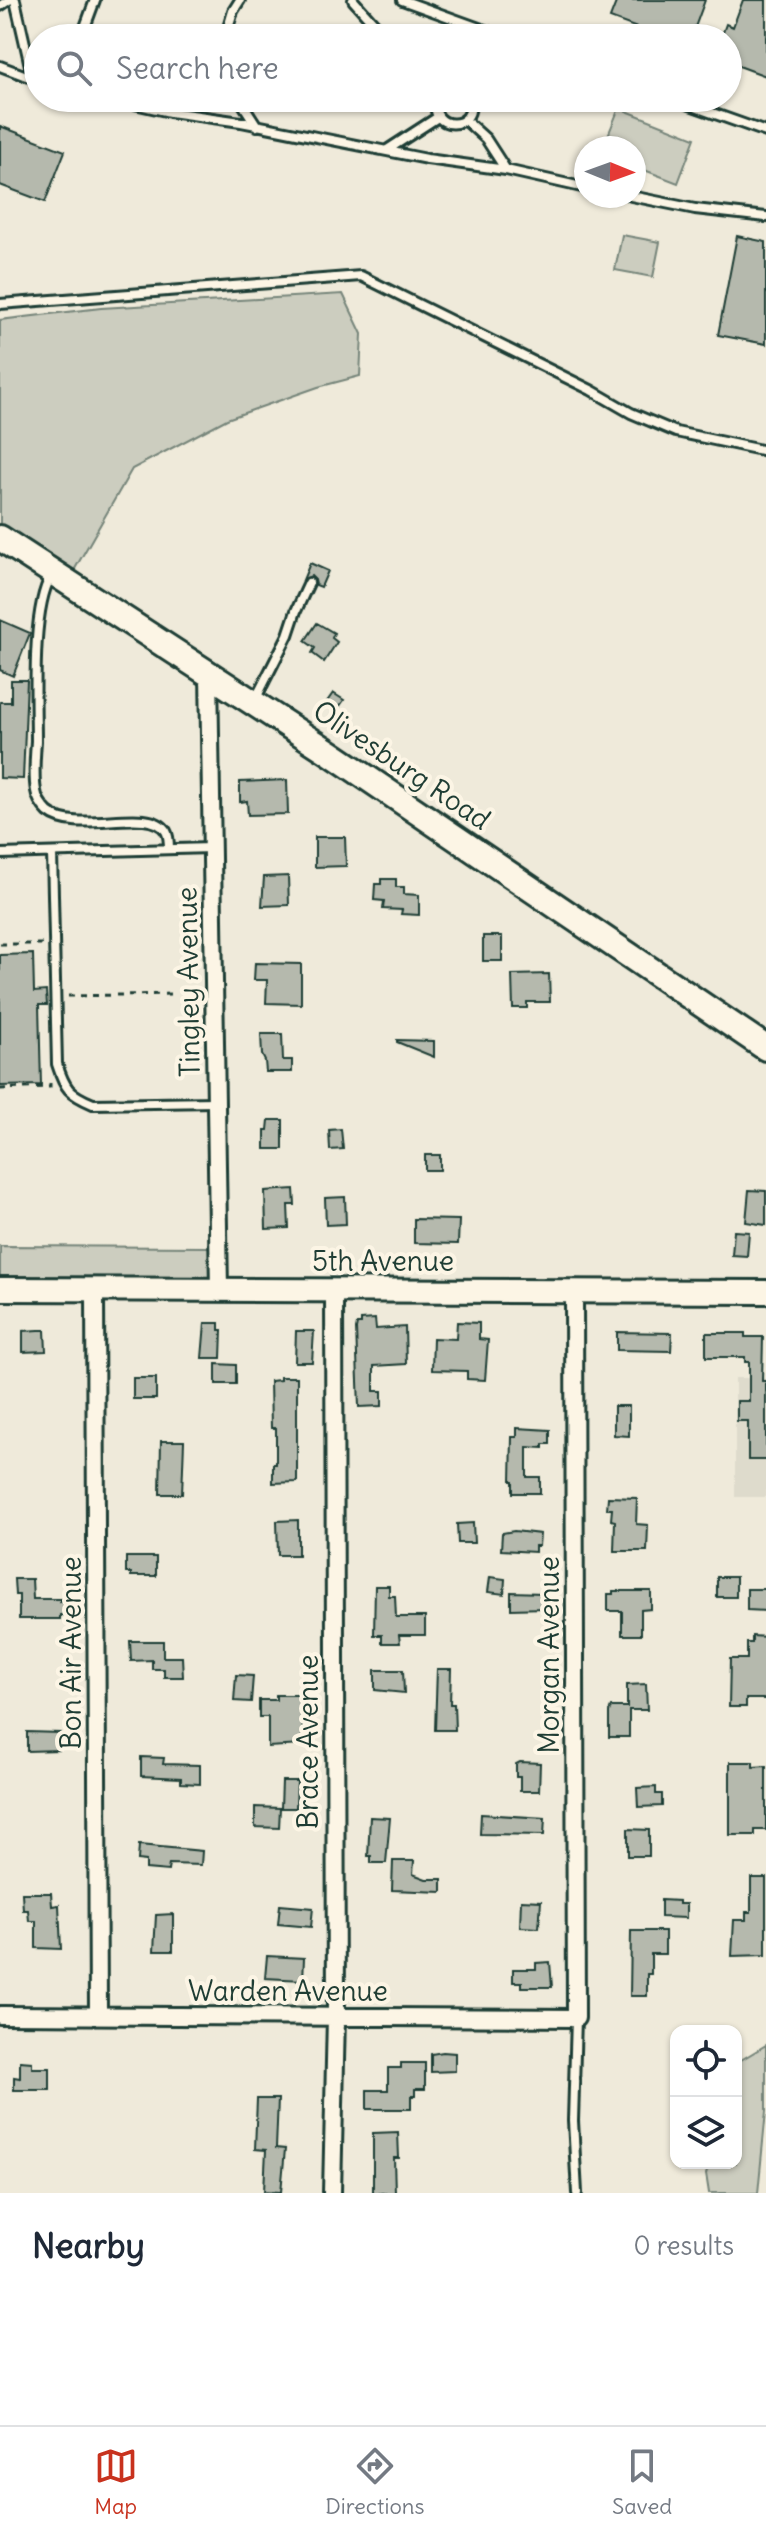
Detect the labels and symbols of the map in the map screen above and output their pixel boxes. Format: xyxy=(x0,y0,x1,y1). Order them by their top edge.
north arrow xyxy=(574,136,646,208)
street label: Olivesburg Road xyxy=(306,692,498,838)
street label: Tingley Avenue xyxy=(168,886,208,1078)
street label: 5th Avenue xyxy=(312,1243,454,1279)
street label: Bon Air Avenue xyxy=(53,1556,89,1750)
street label: Morgan Avenue xyxy=(531,1556,567,1754)
street label: Brace Avenue xyxy=(290,1655,326,1829)
street label: Warden Avenue xyxy=(188,1973,388,2009)

